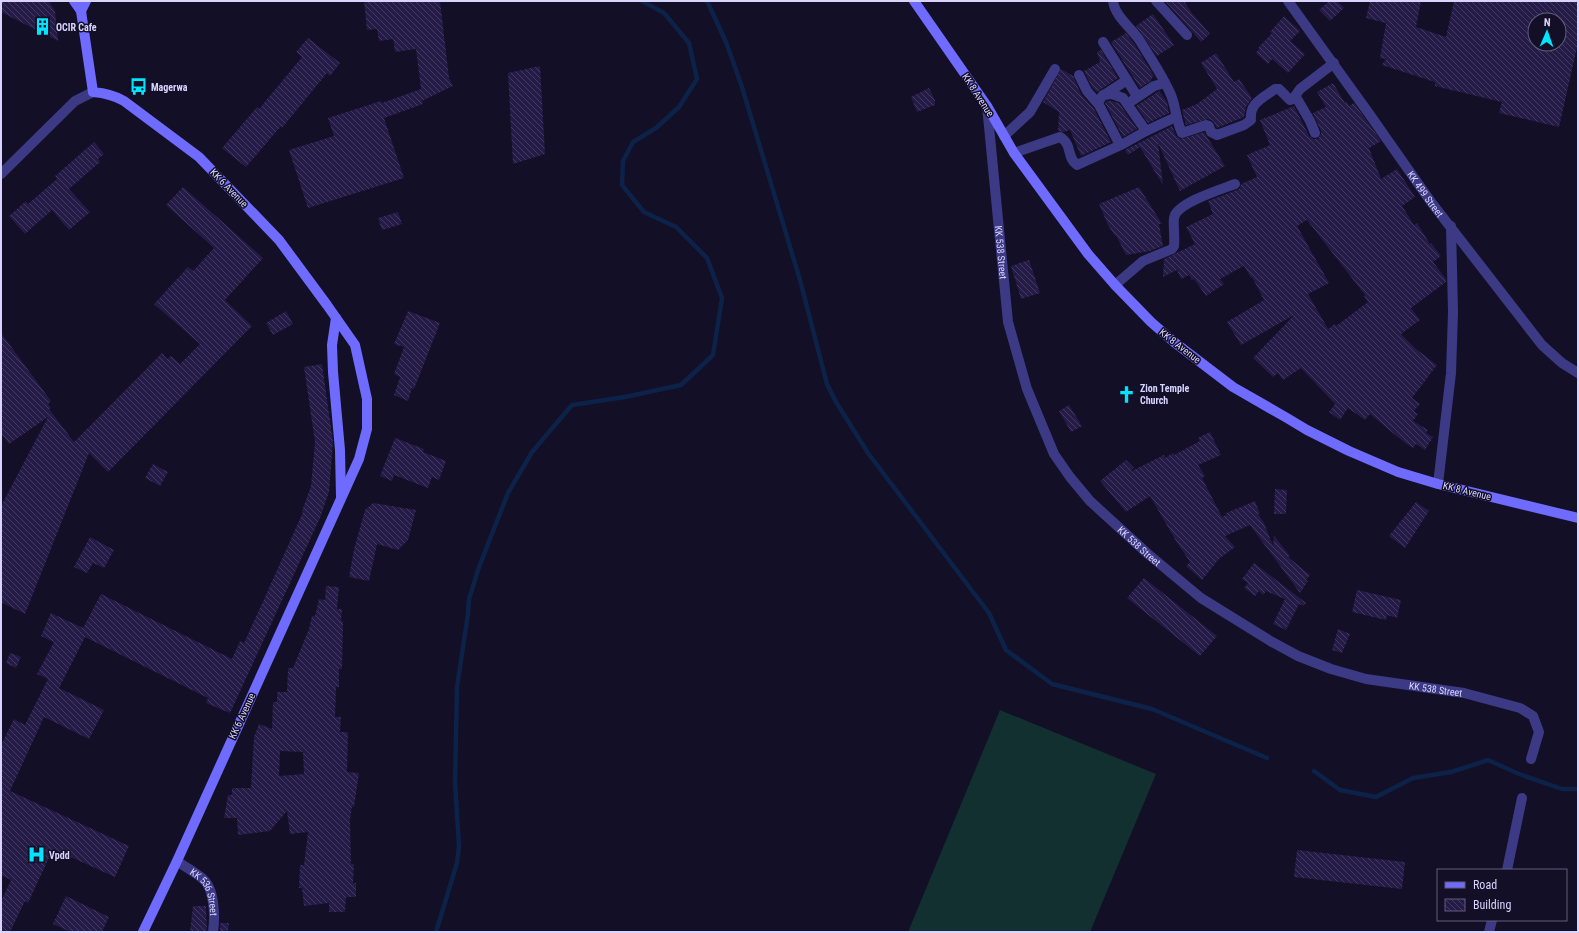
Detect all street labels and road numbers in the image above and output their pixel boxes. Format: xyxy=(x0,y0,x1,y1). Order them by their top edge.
street label: KK 8 Avenue xyxy=(960,71,996,119)
street label: KK 6 Avenue xyxy=(208,166,250,210)
street label: KK 499 Street xyxy=(1405,169,1446,219)
street label: KK 538 Street xyxy=(993,225,1009,280)
street label: KK 8 Avenue xyxy=(1157,327,1203,366)
street label: KK 8 Avenue xyxy=(1442,480,1493,502)
street label: KK 538 Street xyxy=(1116,524,1163,568)
street label: KK 538 Street xyxy=(1408,680,1463,698)
street label: KK 6 Avenue xyxy=(227,691,258,741)
street label: KK 536 Street xyxy=(188,866,219,916)

